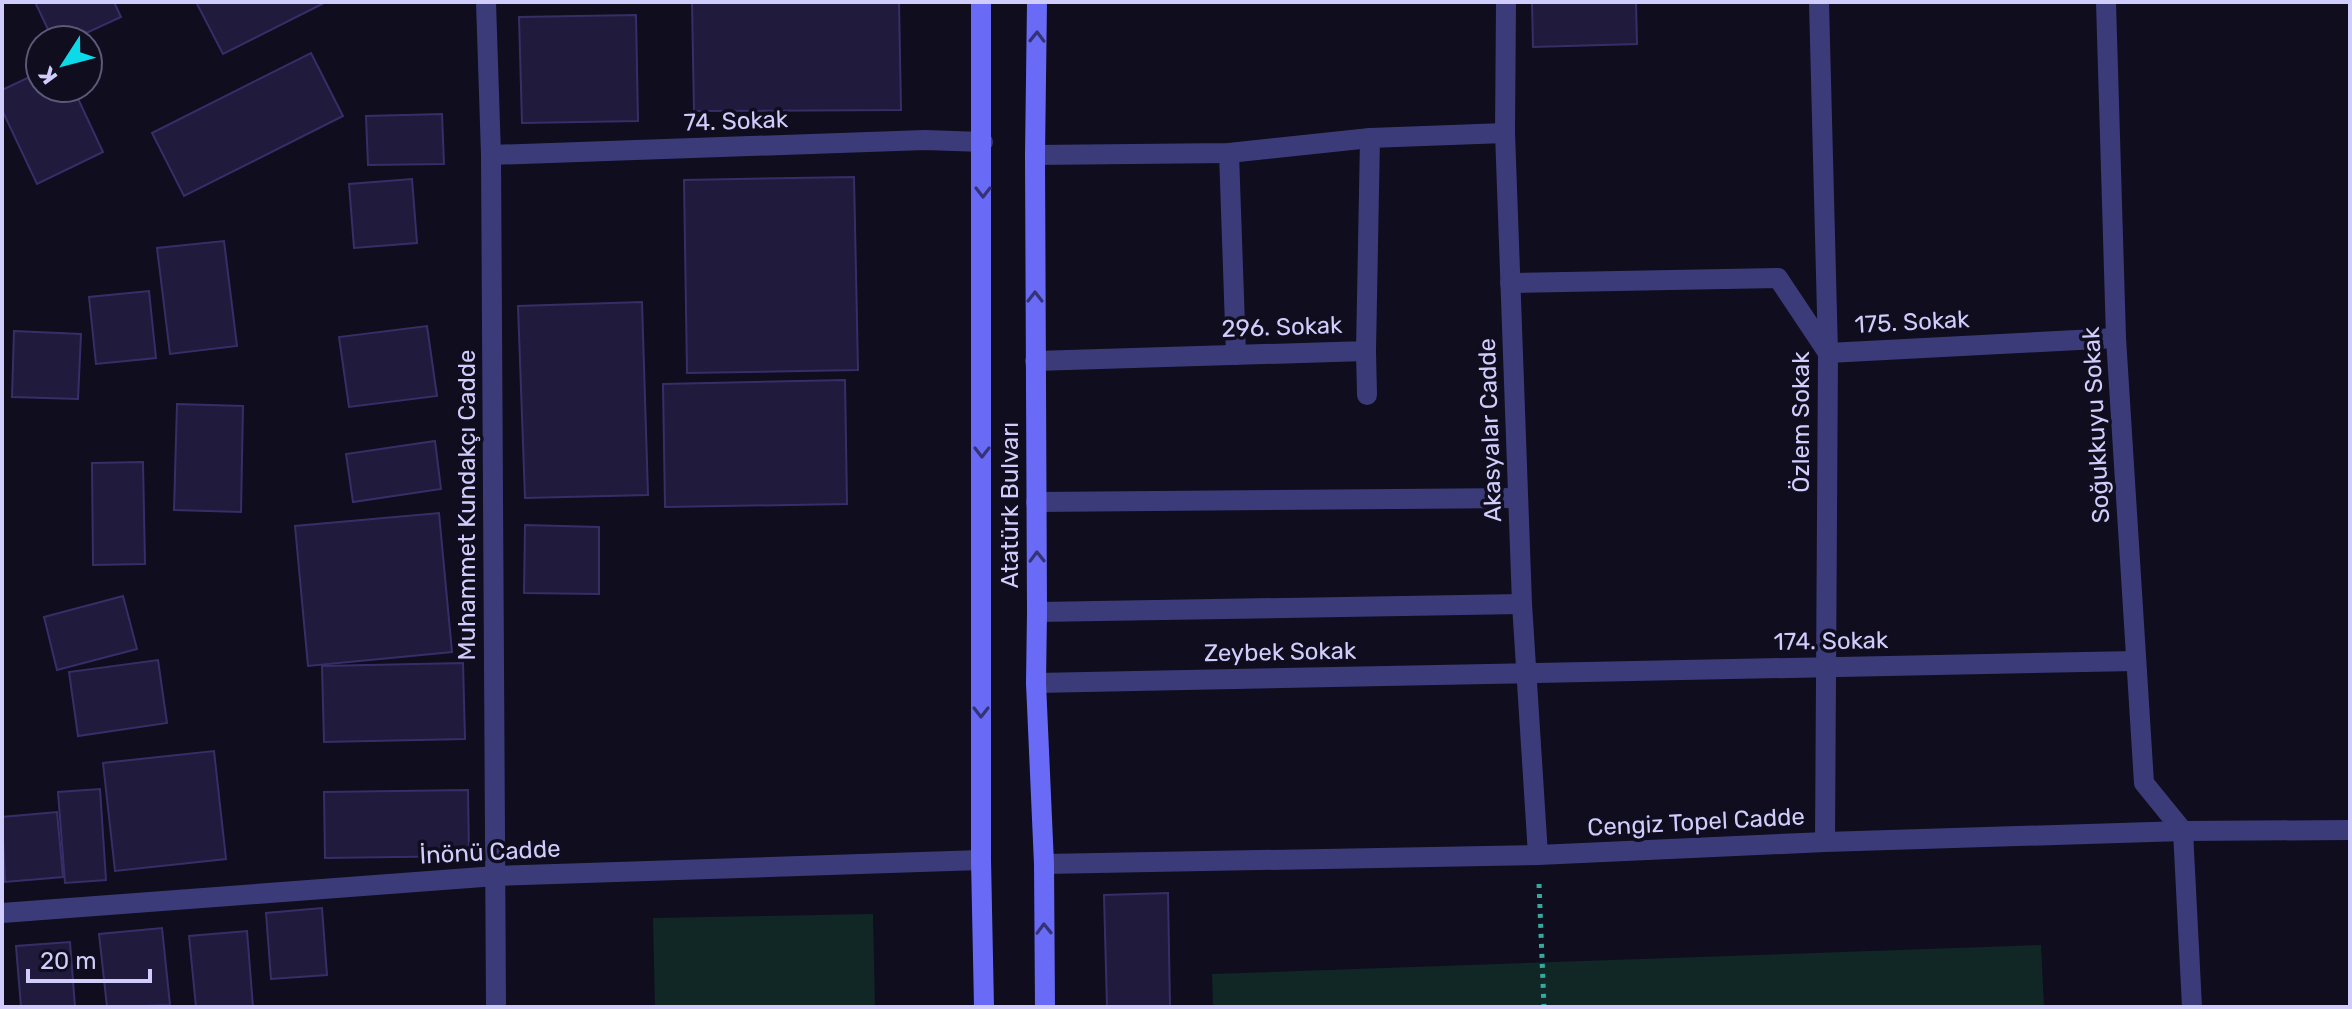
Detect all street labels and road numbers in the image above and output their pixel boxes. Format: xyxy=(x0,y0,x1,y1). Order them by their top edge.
street label: 74. Sokak xyxy=(683,105,789,137)
street label: 175. Sokak xyxy=(1854,305,1971,339)
street label: 296. Sokak xyxy=(1221,311,1344,343)
street label: Soğukkuyu Sokak xyxy=(2077,325,2115,524)
street label: Akasyalar Cadde xyxy=(1473,338,1507,522)
street label: Muhammet Kundakçı Cadde xyxy=(453,349,481,661)
street label: Özlem Sokak xyxy=(1787,351,1815,493)
street label: Atatürk Bulvarı xyxy=(996,422,1024,588)
street label: 174. Sokak xyxy=(1773,626,1889,656)
street label: Zeybek Sokak xyxy=(1204,637,1357,667)
street label: Cengiz Topel Cadde xyxy=(1587,802,1805,842)
street label: İnönü Cadde xyxy=(419,834,561,870)

